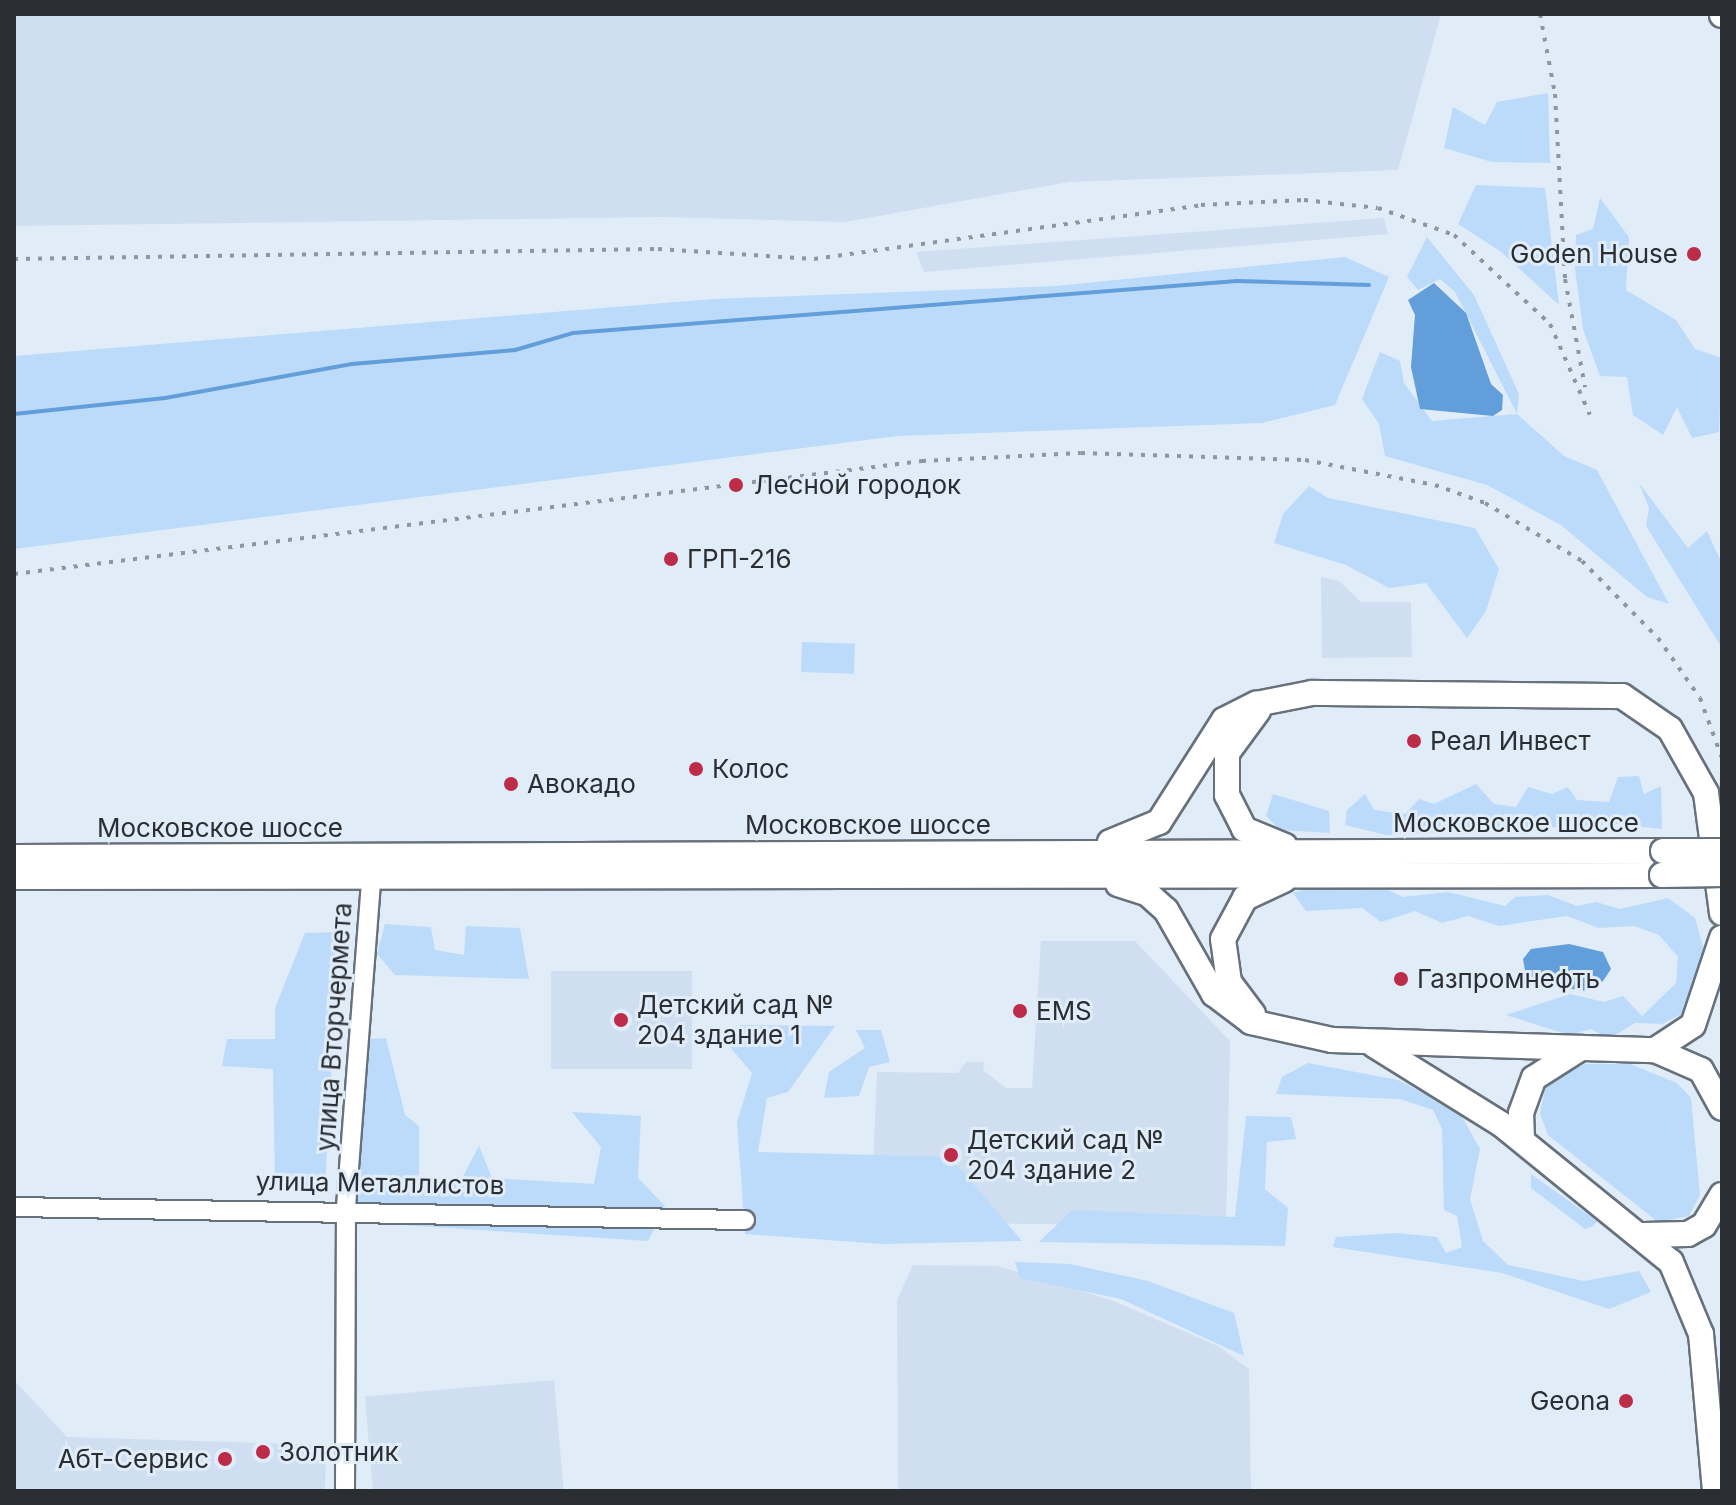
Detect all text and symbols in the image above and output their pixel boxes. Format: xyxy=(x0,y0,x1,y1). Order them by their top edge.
place label: Goden House xyxy=(1510,238,1678,270)
marker: Goden House xyxy=(1685,245,1703,263)
place label: Лесной городок xyxy=(754,469,961,501)
marker: Лесной городок xyxy=(725,474,747,496)
place label: ГРП-216 xyxy=(687,543,792,575)
marker: ГРП-216 xyxy=(662,550,680,568)
place label: Реал Инвест xyxy=(1430,725,1591,757)
marker: Реал Инвест xyxy=(1405,732,1423,750)
place label: Колос xyxy=(712,753,789,785)
marker: Колос xyxy=(687,760,705,778)
place label: Авокадо xyxy=(527,768,636,800)
marker: Авокадо xyxy=(502,775,520,793)
street label: Московское шоссе xyxy=(1393,807,1639,839)
street label: Московское шоссе xyxy=(745,809,991,841)
street label: Московское шоссе xyxy=(97,812,343,844)
street label: улица Вторчермета xyxy=(310,901,358,1153)
place label: Газпромнефть xyxy=(1417,963,1600,995)
marker: Газпромнефть xyxy=(1392,970,1410,988)
place label: Детский сад № 204 здание 1 xyxy=(637,989,834,1050)
place label: EMS xyxy=(1036,995,1092,1027)
marker: EMS xyxy=(1011,1002,1029,1020)
marker: Детский сад № 204 здание 1 xyxy=(612,1011,630,1029)
place label: Детский сад № 204 здание 2 xyxy=(967,1124,1164,1186)
marker: Детский сад № 204 здание 2 xyxy=(942,1146,960,1164)
street label: улица Металлистов xyxy=(255,1165,505,1201)
place label: Geona xyxy=(1530,1385,1610,1417)
marker: Geona xyxy=(1617,1392,1635,1410)
place label: Золотник xyxy=(279,1436,399,1468)
place label: Абт-Сервис xyxy=(58,1443,209,1475)
marker: Золотник xyxy=(254,1443,272,1461)
marker: Абт-Сервис xyxy=(216,1450,234,1468)

